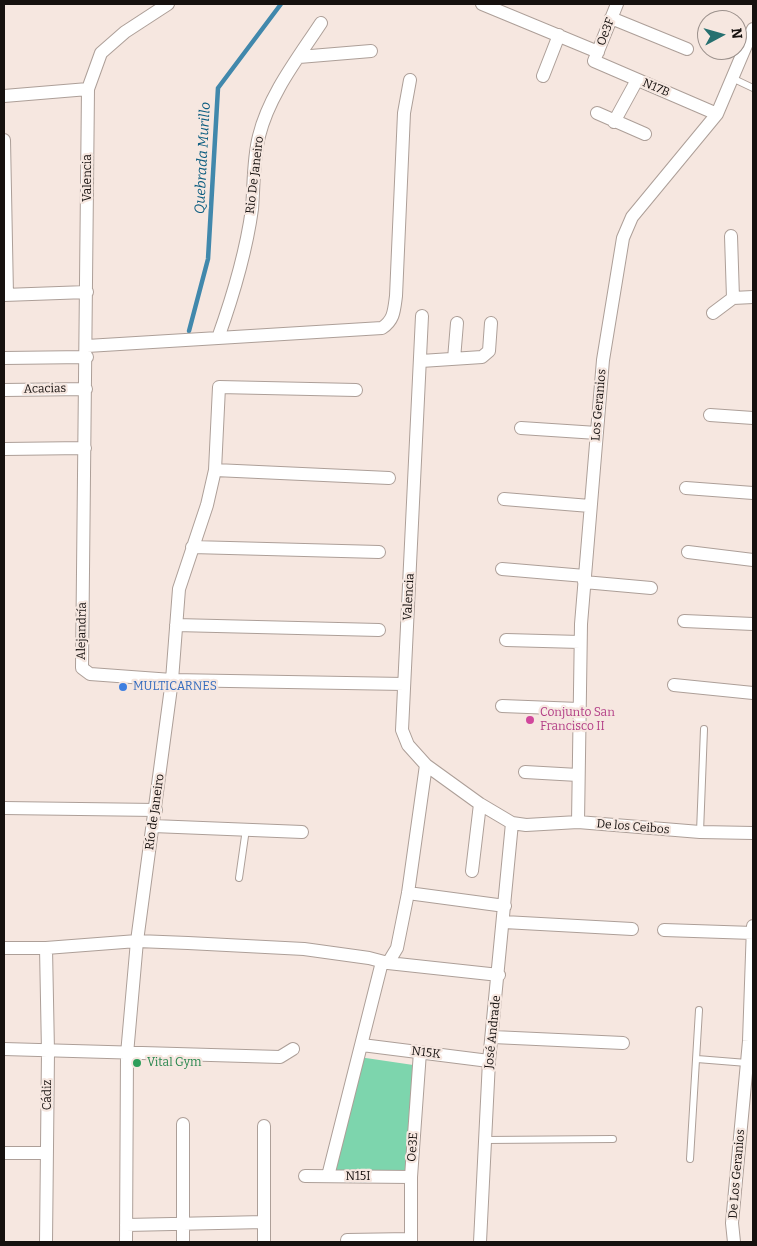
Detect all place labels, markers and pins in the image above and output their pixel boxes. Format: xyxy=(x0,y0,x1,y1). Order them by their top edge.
place label: MULTICARNES xyxy=(133,680,217,694)
marker: MULTICARNES xyxy=(117,681,129,693)
place label: Conjunto San Francisco II xyxy=(540,706,615,734)
marker: Conjunto San Francisco II xyxy=(524,714,536,726)
place label: Vital Gym xyxy=(147,1056,201,1070)
marker: Vital Gym xyxy=(131,1057,143,1069)

